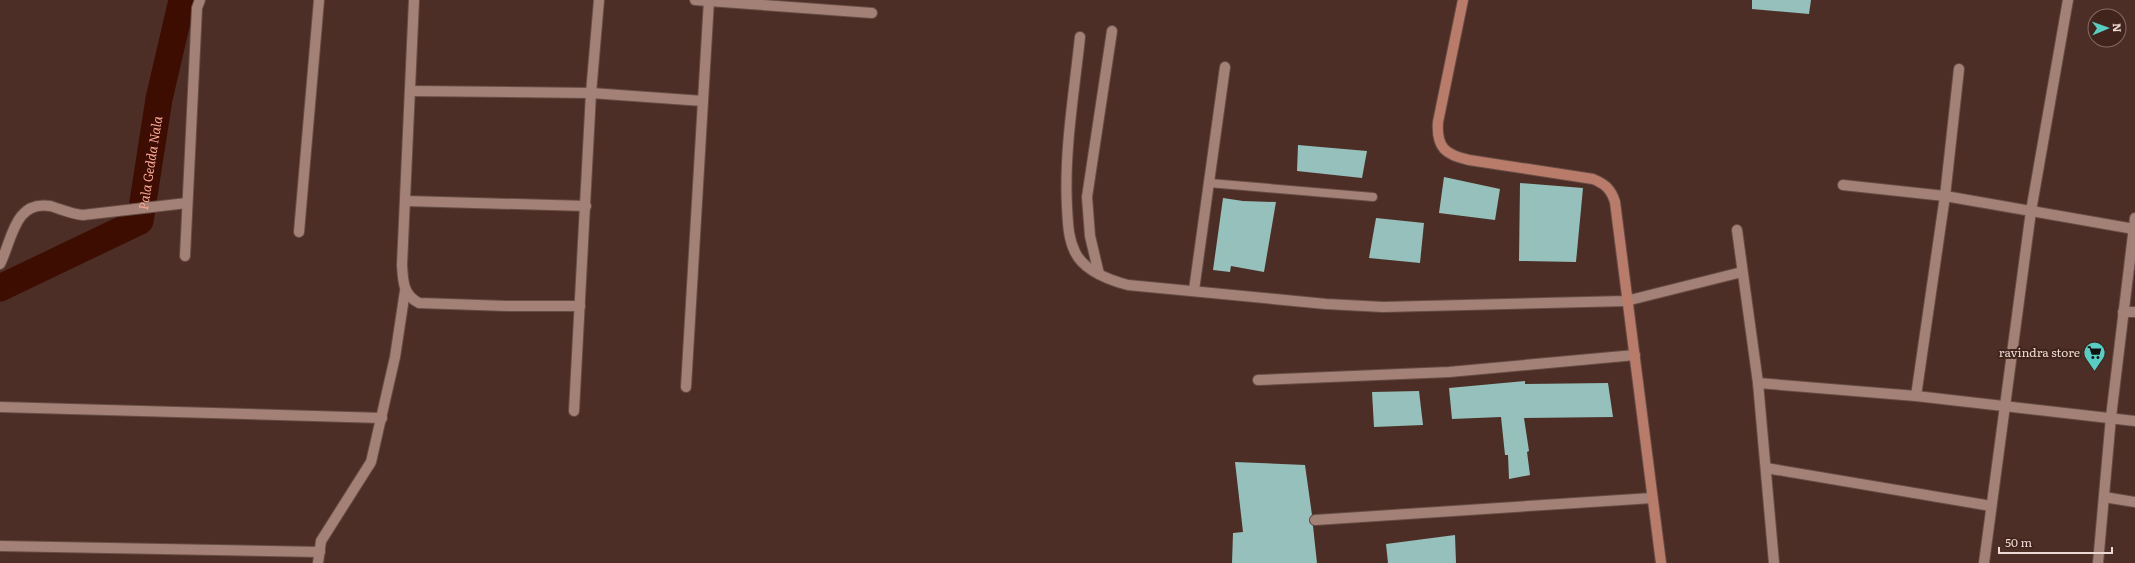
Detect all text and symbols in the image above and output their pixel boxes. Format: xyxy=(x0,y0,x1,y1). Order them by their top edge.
north arrow xyxy=(2087,8,2127,48)
text: N xyxy=(2110,23,2126,33)
water label: Pala Gedda Nala xyxy=(132,114,166,211)
supermarket icon: ravindra store xyxy=(2082,339,2108,372)
place label: ravindra store xyxy=(1999,343,2080,361)
scale bar xyxy=(1999,529,2112,555)
text: 50 m xyxy=(2005,533,2032,551)

